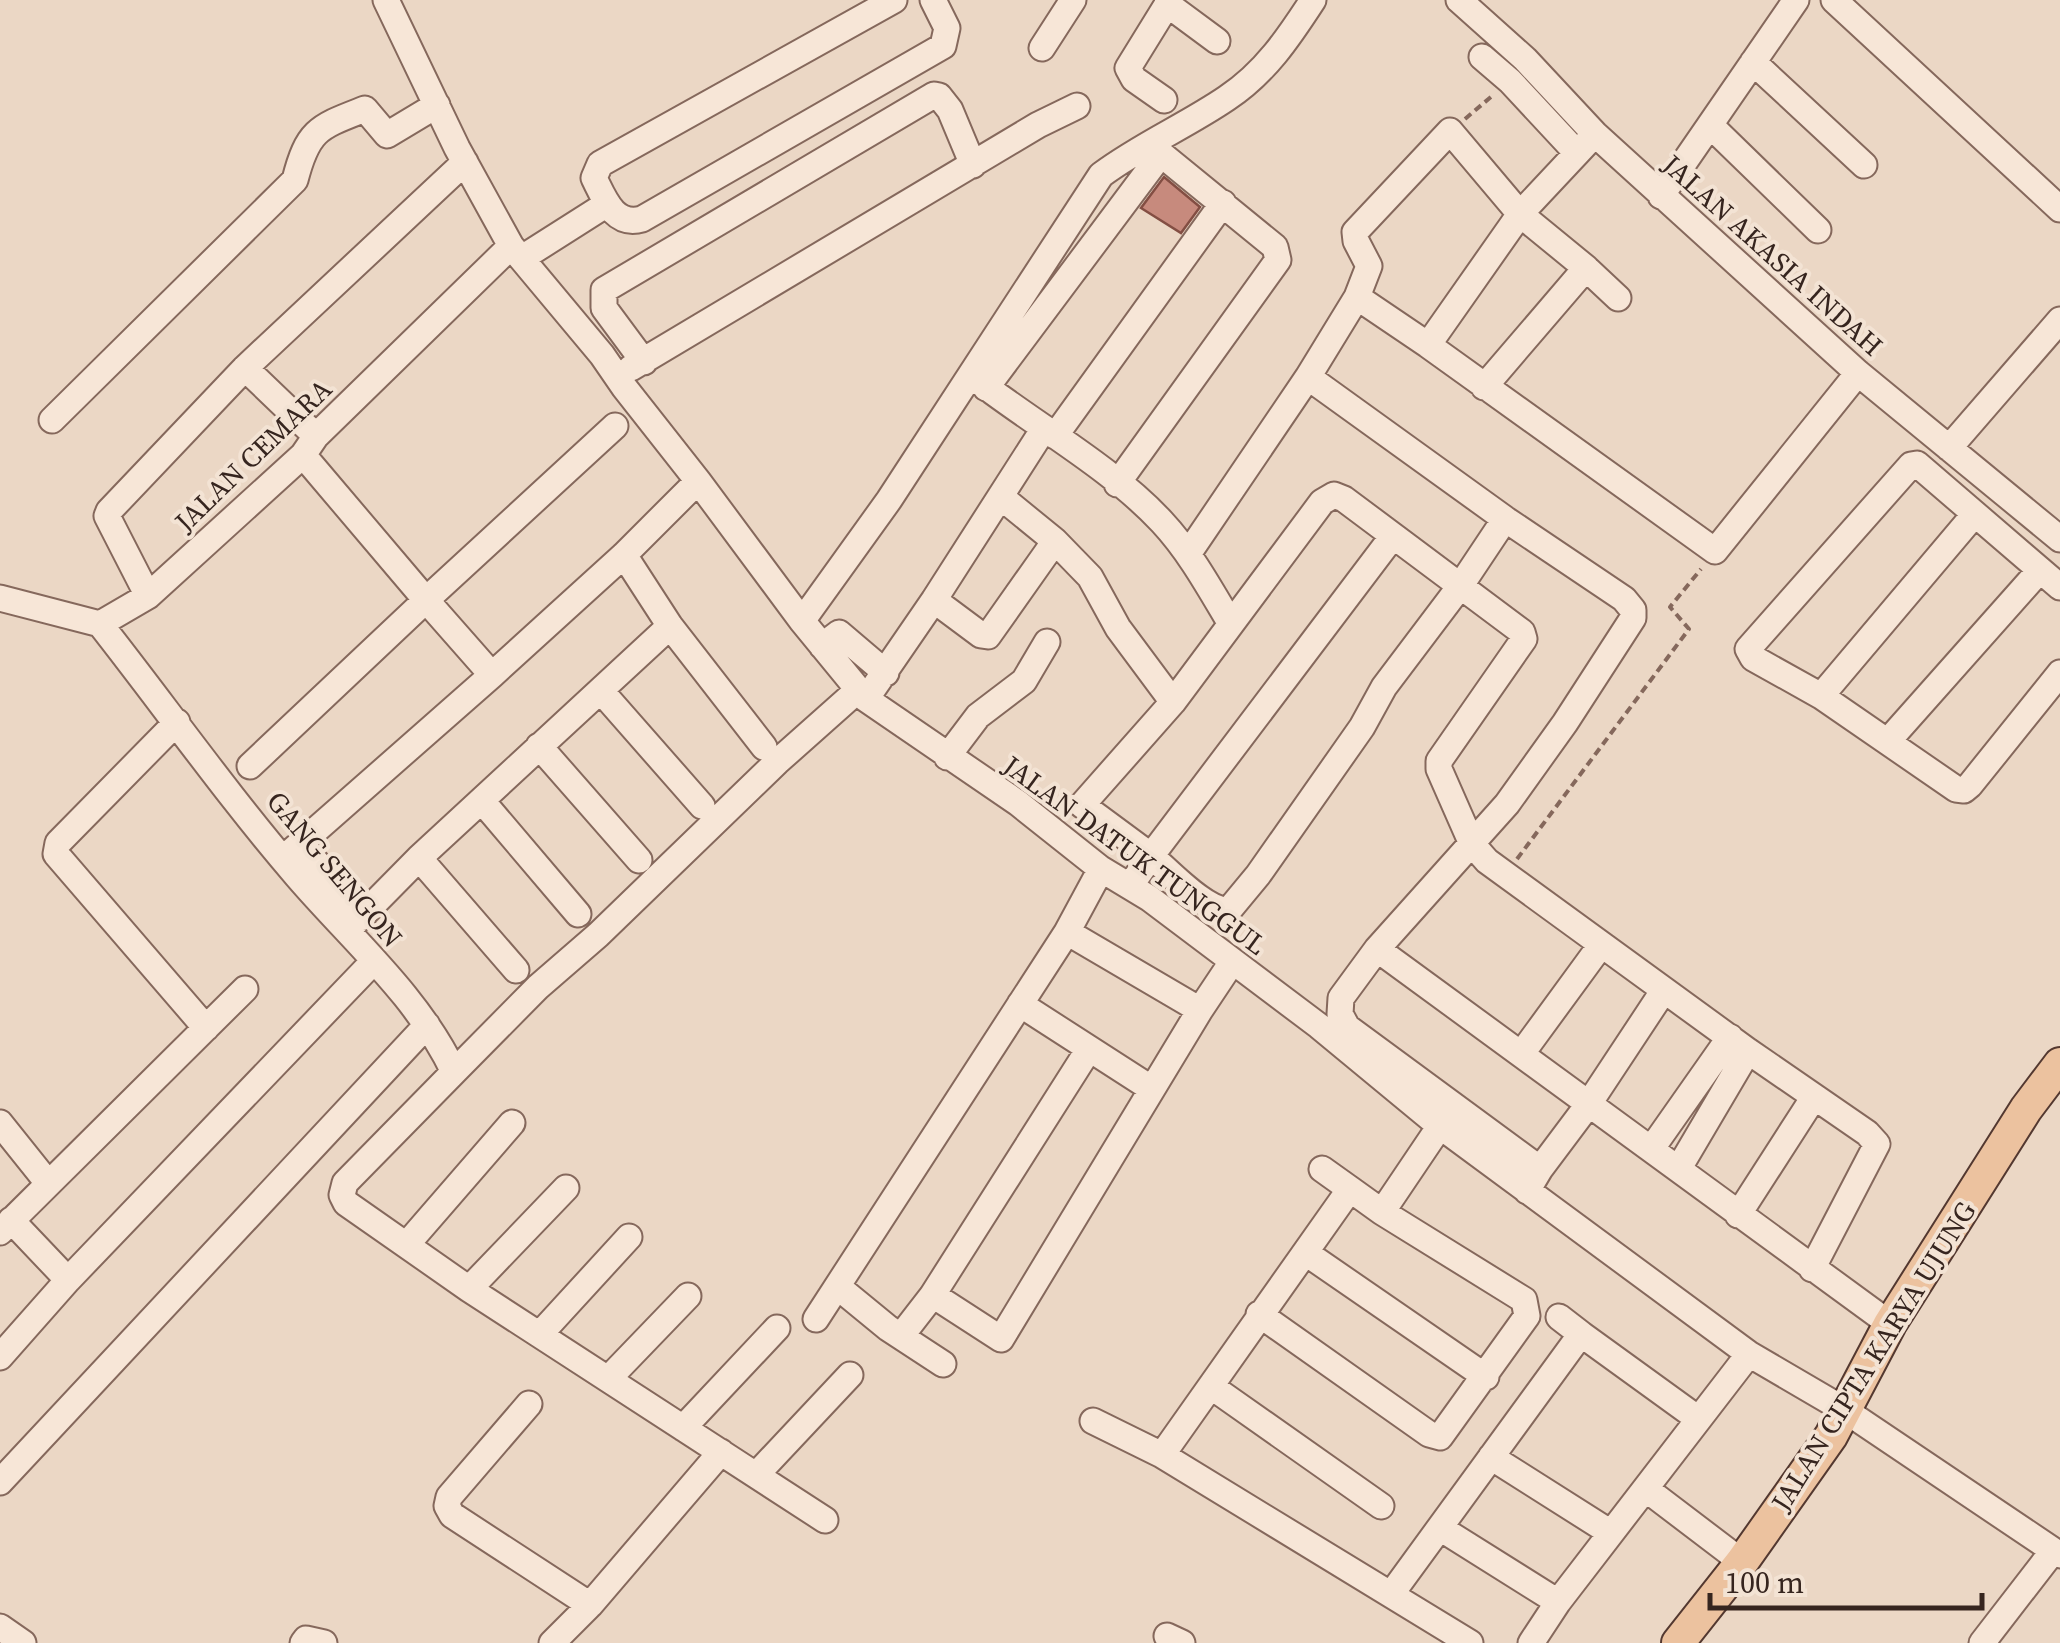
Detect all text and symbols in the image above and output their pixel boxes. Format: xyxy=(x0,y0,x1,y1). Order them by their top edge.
street label: JALAN AKASIA INDAH xyxy=(1654,145,1891,364)
street label: JALAN CEMARA xyxy=(165,370,340,541)
street label: JALAN DATUK TUNGGUL xyxy=(995,746,1274,964)
street label: GANG SENGON xyxy=(258,783,412,955)
street label: JALAN CIPTA KARYA UJUNG xyxy=(1761,1194,1984,1519)
scale bar xyxy=(1710,1548,1982,1610)
text: 100 m xyxy=(1725,1562,1804,1603)

